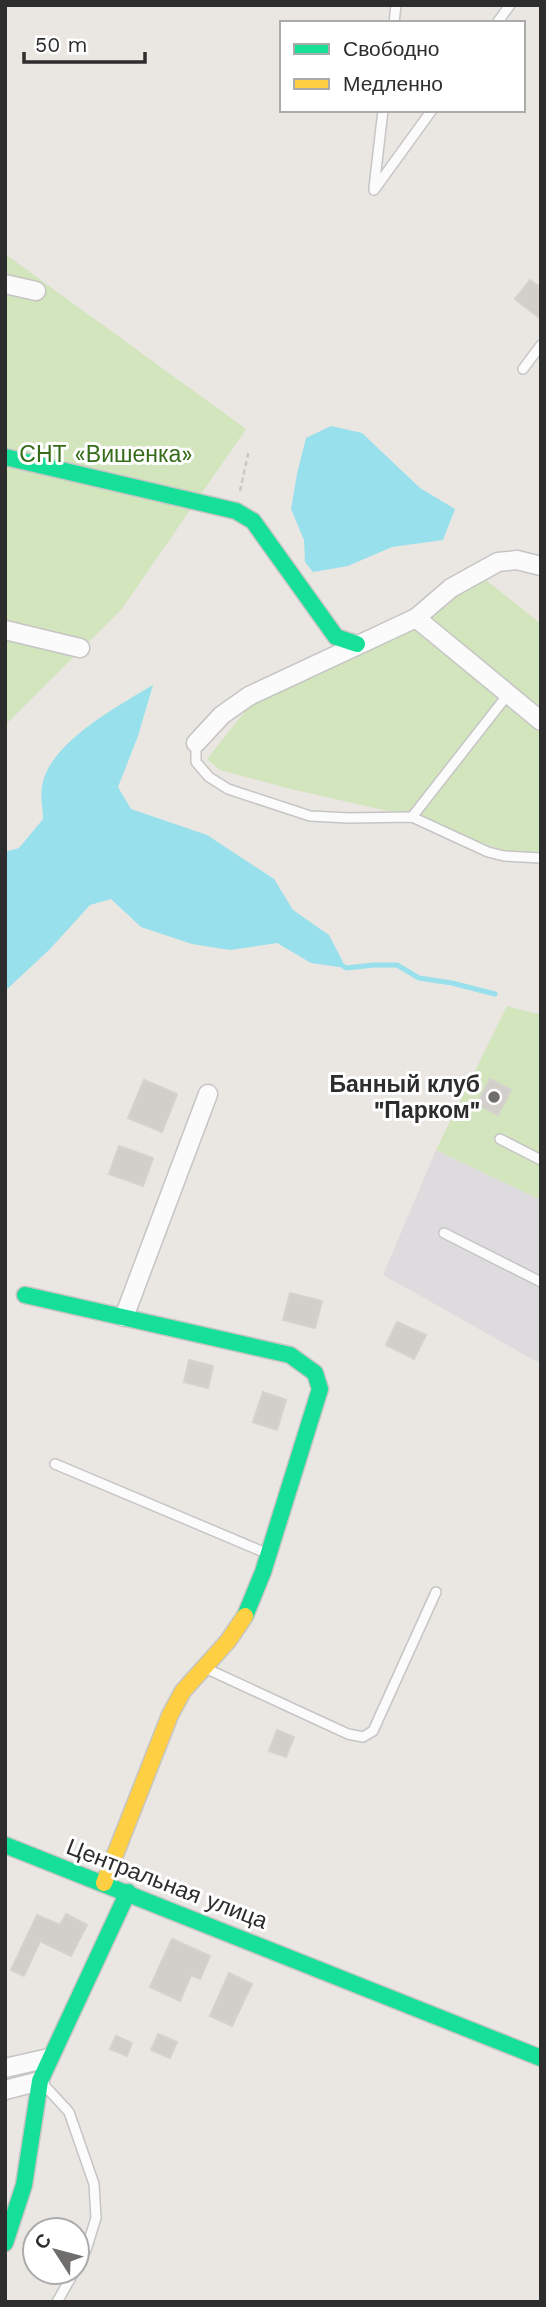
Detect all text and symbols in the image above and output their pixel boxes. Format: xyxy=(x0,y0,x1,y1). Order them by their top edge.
scale bar xyxy=(24,21,145,65)
legend xyxy=(280,21,525,112)
text: 50 m xyxy=(35,32,87,57)
text: Свободно xyxy=(343,36,440,61)
text: Медленно xyxy=(343,71,443,96)
park label: СНТ «Вишенка» xyxy=(19,441,193,468)
place label: Банный клуб "Парком" xyxy=(329,1071,480,1124)
marker: Банный клуб "Парком" xyxy=(486,1089,502,1105)
street label: Центральная улица xyxy=(63,1833,271,1935)
north arrow xyxy=(21,2216,91,2286)
text: С xyxy=(29,2229,56,2254)

